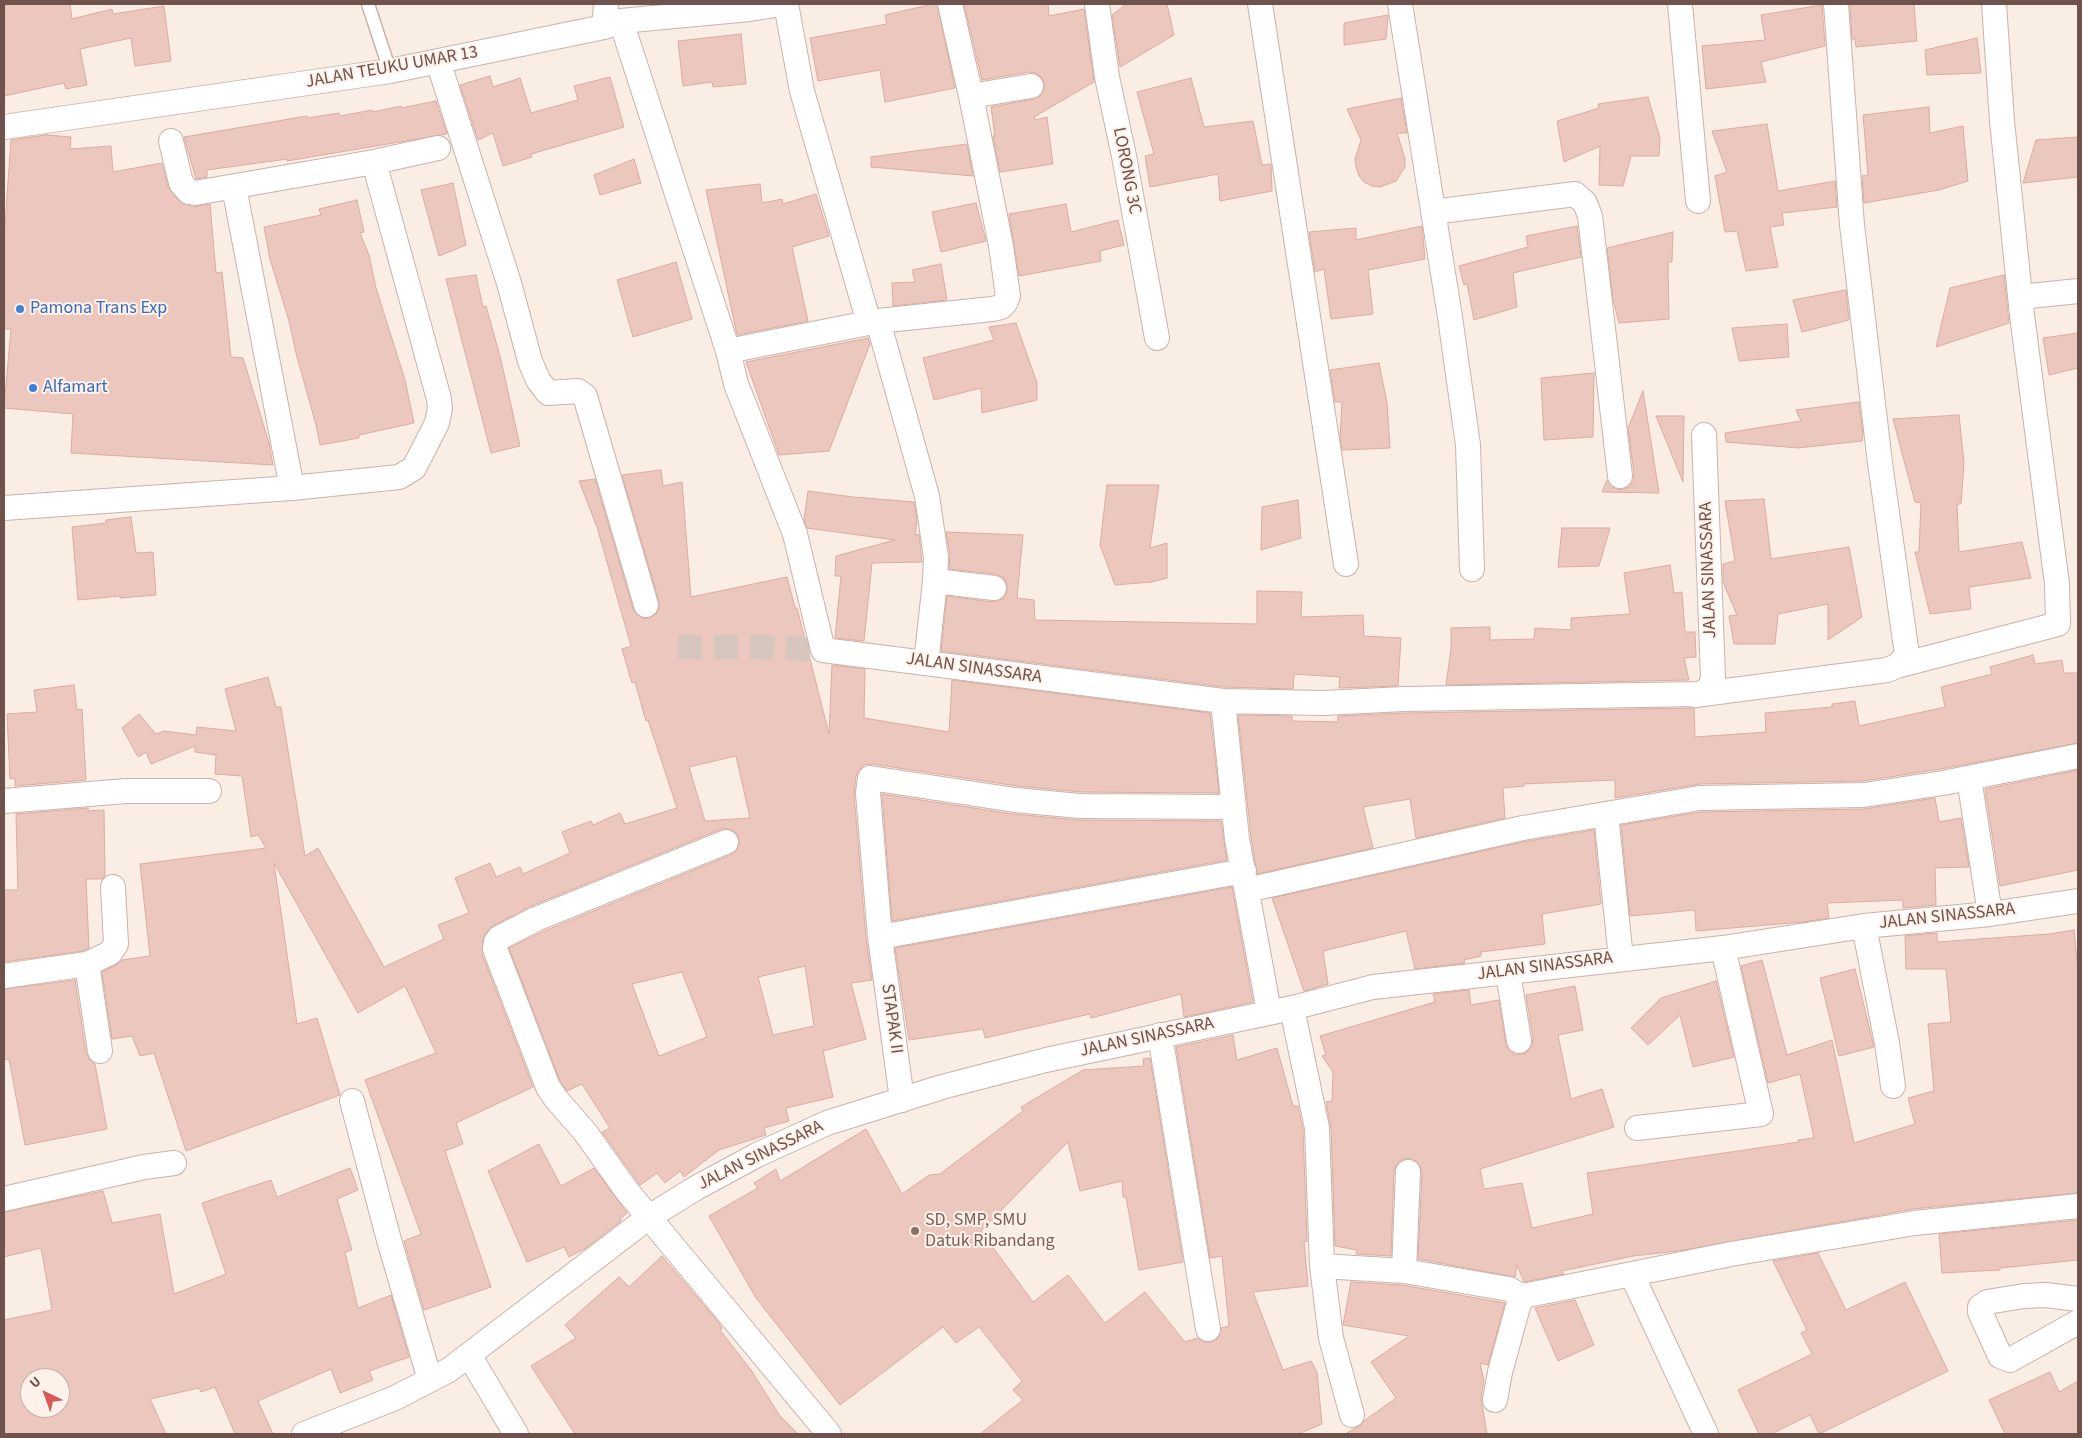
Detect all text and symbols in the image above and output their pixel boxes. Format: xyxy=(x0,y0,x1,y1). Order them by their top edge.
street label: JALAN TEUKU UMAR 13 xyxy=(304,42,480,94)
street label: LORONG 3C xyxy=(1107,126,1145,216)
place label: Pamona Trans Exp xyxy=(30,298,167,320)
marker: Pamona Trans Exp xyxy=(14,303,26,315)
place label: Alfamart xyxy=(43,377,108,399)
marker: Alfamart xyxy=(27,382,39,394)
street label: JALAN SINASSARA xyxy=(1696,501,1722,639)
street label: JALAN SINASSARA xyxy=(905,649,1043,689)
street label: JALAN SINASSARA xyxy=(1878,899,2016,935)
street label: JALAN SINASSARA xyxy=(1476,948,1614,986)
street label: STAPAK II xyxy=(875,983,907,1055)
street label: JALAN SINASSARA xyxy=(1078,1013,1216,1063)
street label: JALAN SINASSARA xyxy=(695,1116,827,1196)
place label: SD, SMP, SMU Datuk Ribandang xyxy=(925,1210,1055,1252)
marker: SD, SMP, SMU Datuk Ribandang xyxy=(909,1225,921,1237)
north arrow xyxy=(20,1368,70,1418)
text: U xyxy=(25,1372,46,1393)

